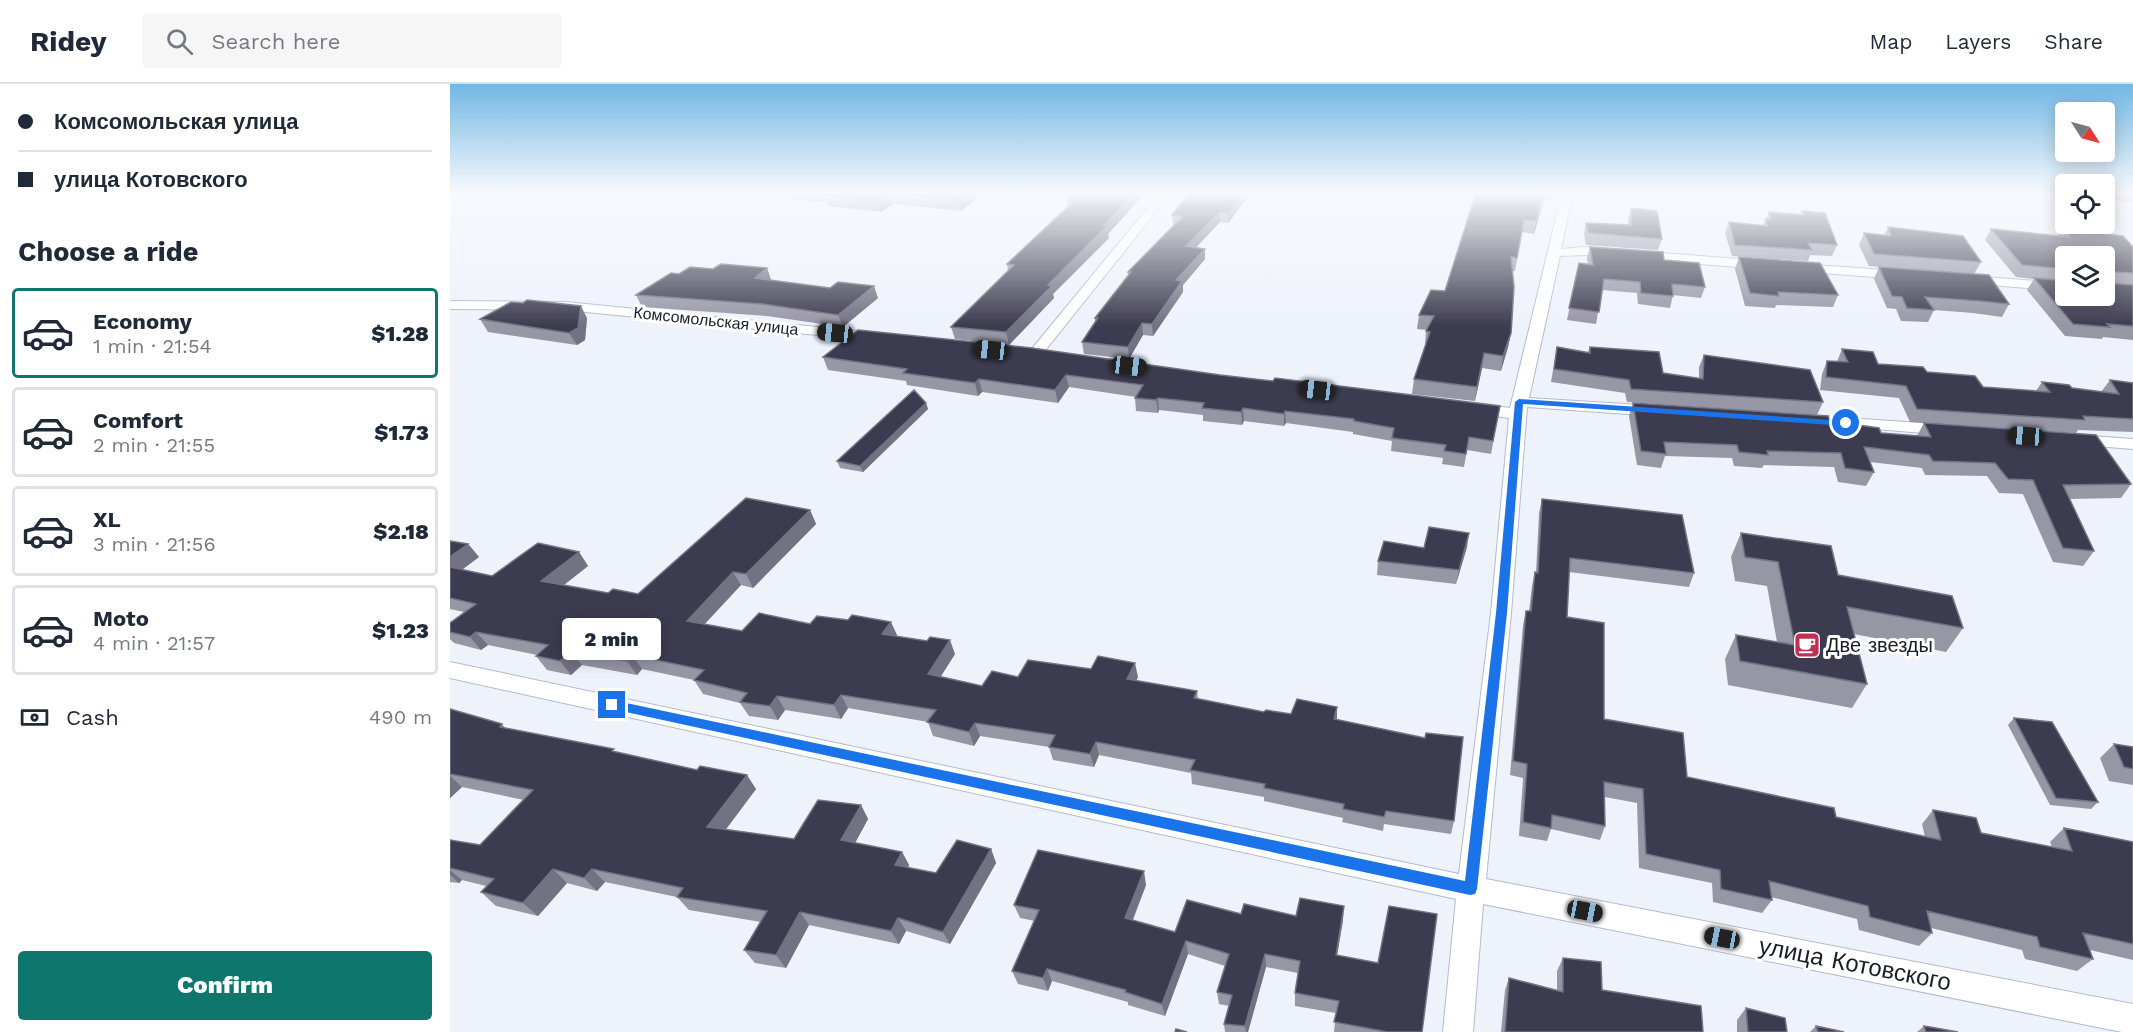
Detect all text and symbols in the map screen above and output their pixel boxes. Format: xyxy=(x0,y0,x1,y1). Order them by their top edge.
search box xyxy=(142,14,562,68)
text: Ridey xyxy=(30,25,106,58)
icon: search xyxy=(163,25,196,58)
text: Search here xyxy=(211,29,340,54)
text: Map xyxy=(1869,29,1912,54)
text: Layers xyxy=(1945,29,2011,54)
text: Share xyxy=(2044,29,2103,54)
north arrow xyxy=(2055,102,2115,162)
map controls xyxy=(2055,102,2115,306)
text: Комсомольская улица xyxy=(54,109,298,134)
text: улица Котовского xyxy=(54,167,248,192)
button: locate xyxy=(2055,174,2115,234)
text: Choose a ride xyxy=(18,236,198,268)
button: layers xyxy=(2055,246,2115,306)
street label: Комсомольская улица xyxy=(633,303,800,339)
icon: car xyxy=(21,306,75,360)
text: Economy xyxy=(93,309,192,334)
text: $1.28 xyxy=(371,321,429,346)
car xyxy=(816,322,854,344)
text: 1 min · 21:54 xyxy=(93,334,212,358)
car xyxy=(972,339,1010,361)
car xyxy=(1110,355,1148,377)
car xyxy=(1298,379,1336,401)
icon: car xyxy=(21,405,75,459)
text: Comfort xyxy=(93,408,183,433)
route start xyxy=(1832,409,1859,436)
text: $1.73 xyxy=(374,420,429,445)
car xyxy=(2007,426,2045,446)
text: 2 min · 21:55 xyxy=(93,433,215,457)
icon: car xyxy=(21,504,75,558)
text: XL xyxy=(93,507,121,532)
text: $2.18 xyxy=(373,519,429,544)
text: 3 min · 21:56 xyxy=(93,532,216,556)
icon: car xyxy=(21,603,75,657)
text: Moto xyxy=(93,606,149,631)
text: $1.23 xyxy=(372,618,429,643)
callout: 2 min xyxy=(562,618,662,660)
text: 2 min xyxy=(584,627,639,651)
cafe icon: Две звезды xyxy=(1792,630,1822,660)
text: 4 min · 21:57 xyxy=(93,631,215,655)
place label: Две звезды xyxy=(1826,633,1933,657)
route end xyxy=(598,691,625,718)
icon: cash xyxy=(18,701,51,734)
text: Cash xyxy=(66,705,119,730)
text: 490 m xyxy=(369,705,432,729)
car xyxy=(1566,899,1604,923)
car xyxy=(1703,926,1741,950)
street label: улица Котовского xyxy=(1757,932,1953,996)
button: Confirm xyxy=(18,951,432,1020)

